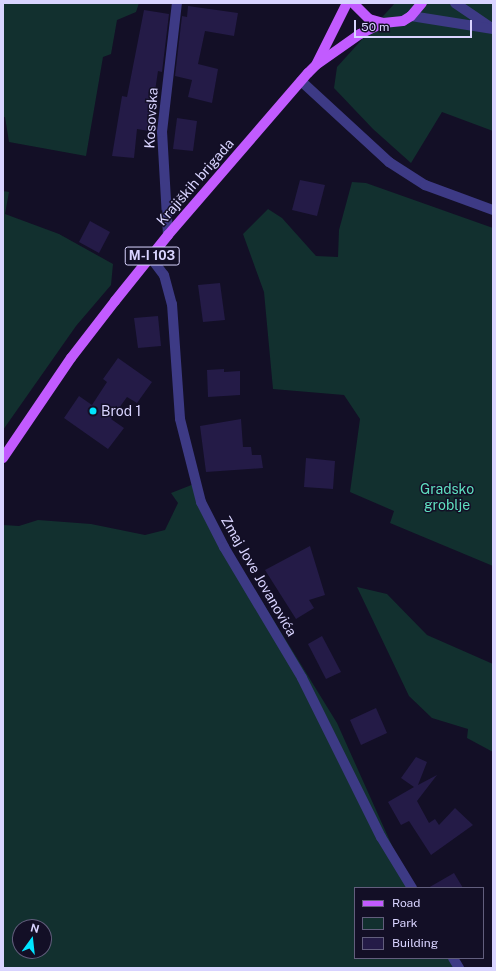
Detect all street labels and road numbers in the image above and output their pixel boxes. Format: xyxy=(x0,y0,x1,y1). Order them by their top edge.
street label: Kosovska xyxy=(141,87,161,149)
street label: Krajiških brigada xyxy=(153,135,237,229)
road number: M-I 103 xyxy=(124,245,180,267)
street label: Zmaj Jove Jovanovića xyxy=(218,513,300,639)

